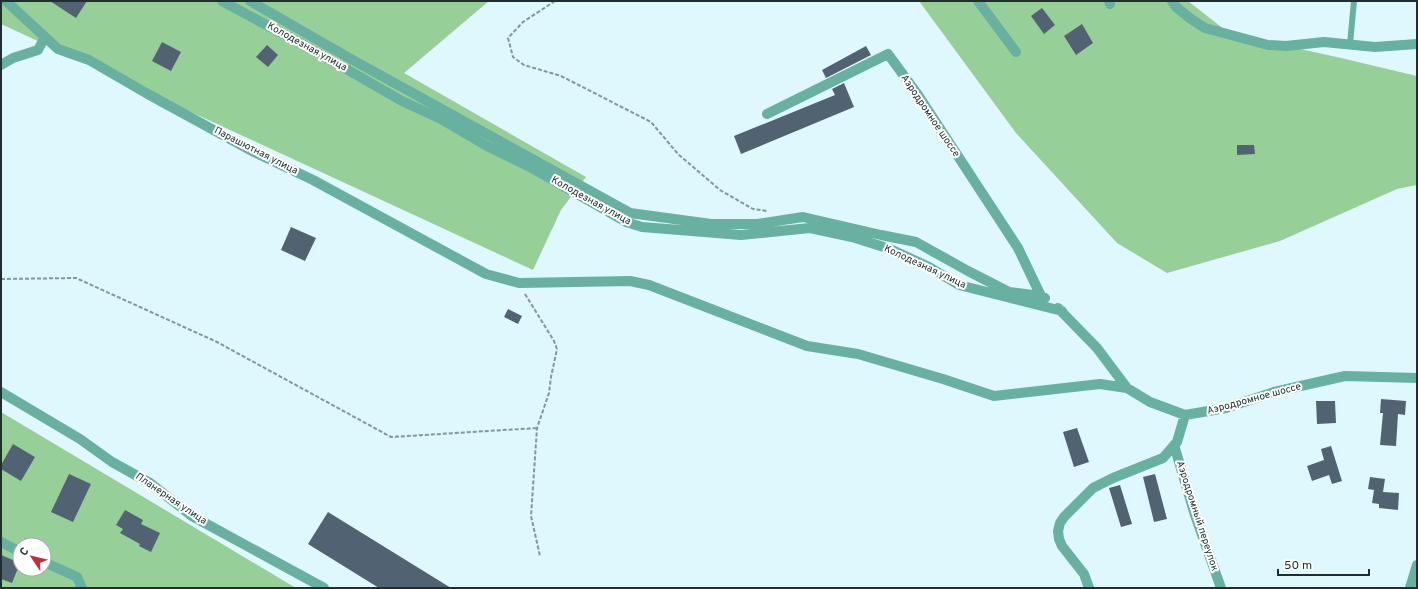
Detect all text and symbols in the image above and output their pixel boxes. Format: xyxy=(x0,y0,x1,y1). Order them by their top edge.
street label: Колодезная улица xyxy=(265,20,349,74)
street label: Аэродромное шоссе xyxy=(898,72,962,160)
street label: Парашютная улица xyxy=(212,124,300,178)
street label: Колодезная улица xyxy=(549,174,633,228)
street label: Колодезная улица xyxy=(882,242,968,292)
street label: Аэродромное шоссе xyxy=(1206,380,1302,418)
street label: Аэродромный переулок xyxy=(1173,459,1221,573)
street label: Планерная улица xyxy=(133,470,209,528)
north arrow xyxy=(12,537,52,577)
text: С xyxy=(17,545,32,559)
scale bar xyxy=(1278,551,1369,577)
text: 50 m xyxy=(1284,558,1312,574)

